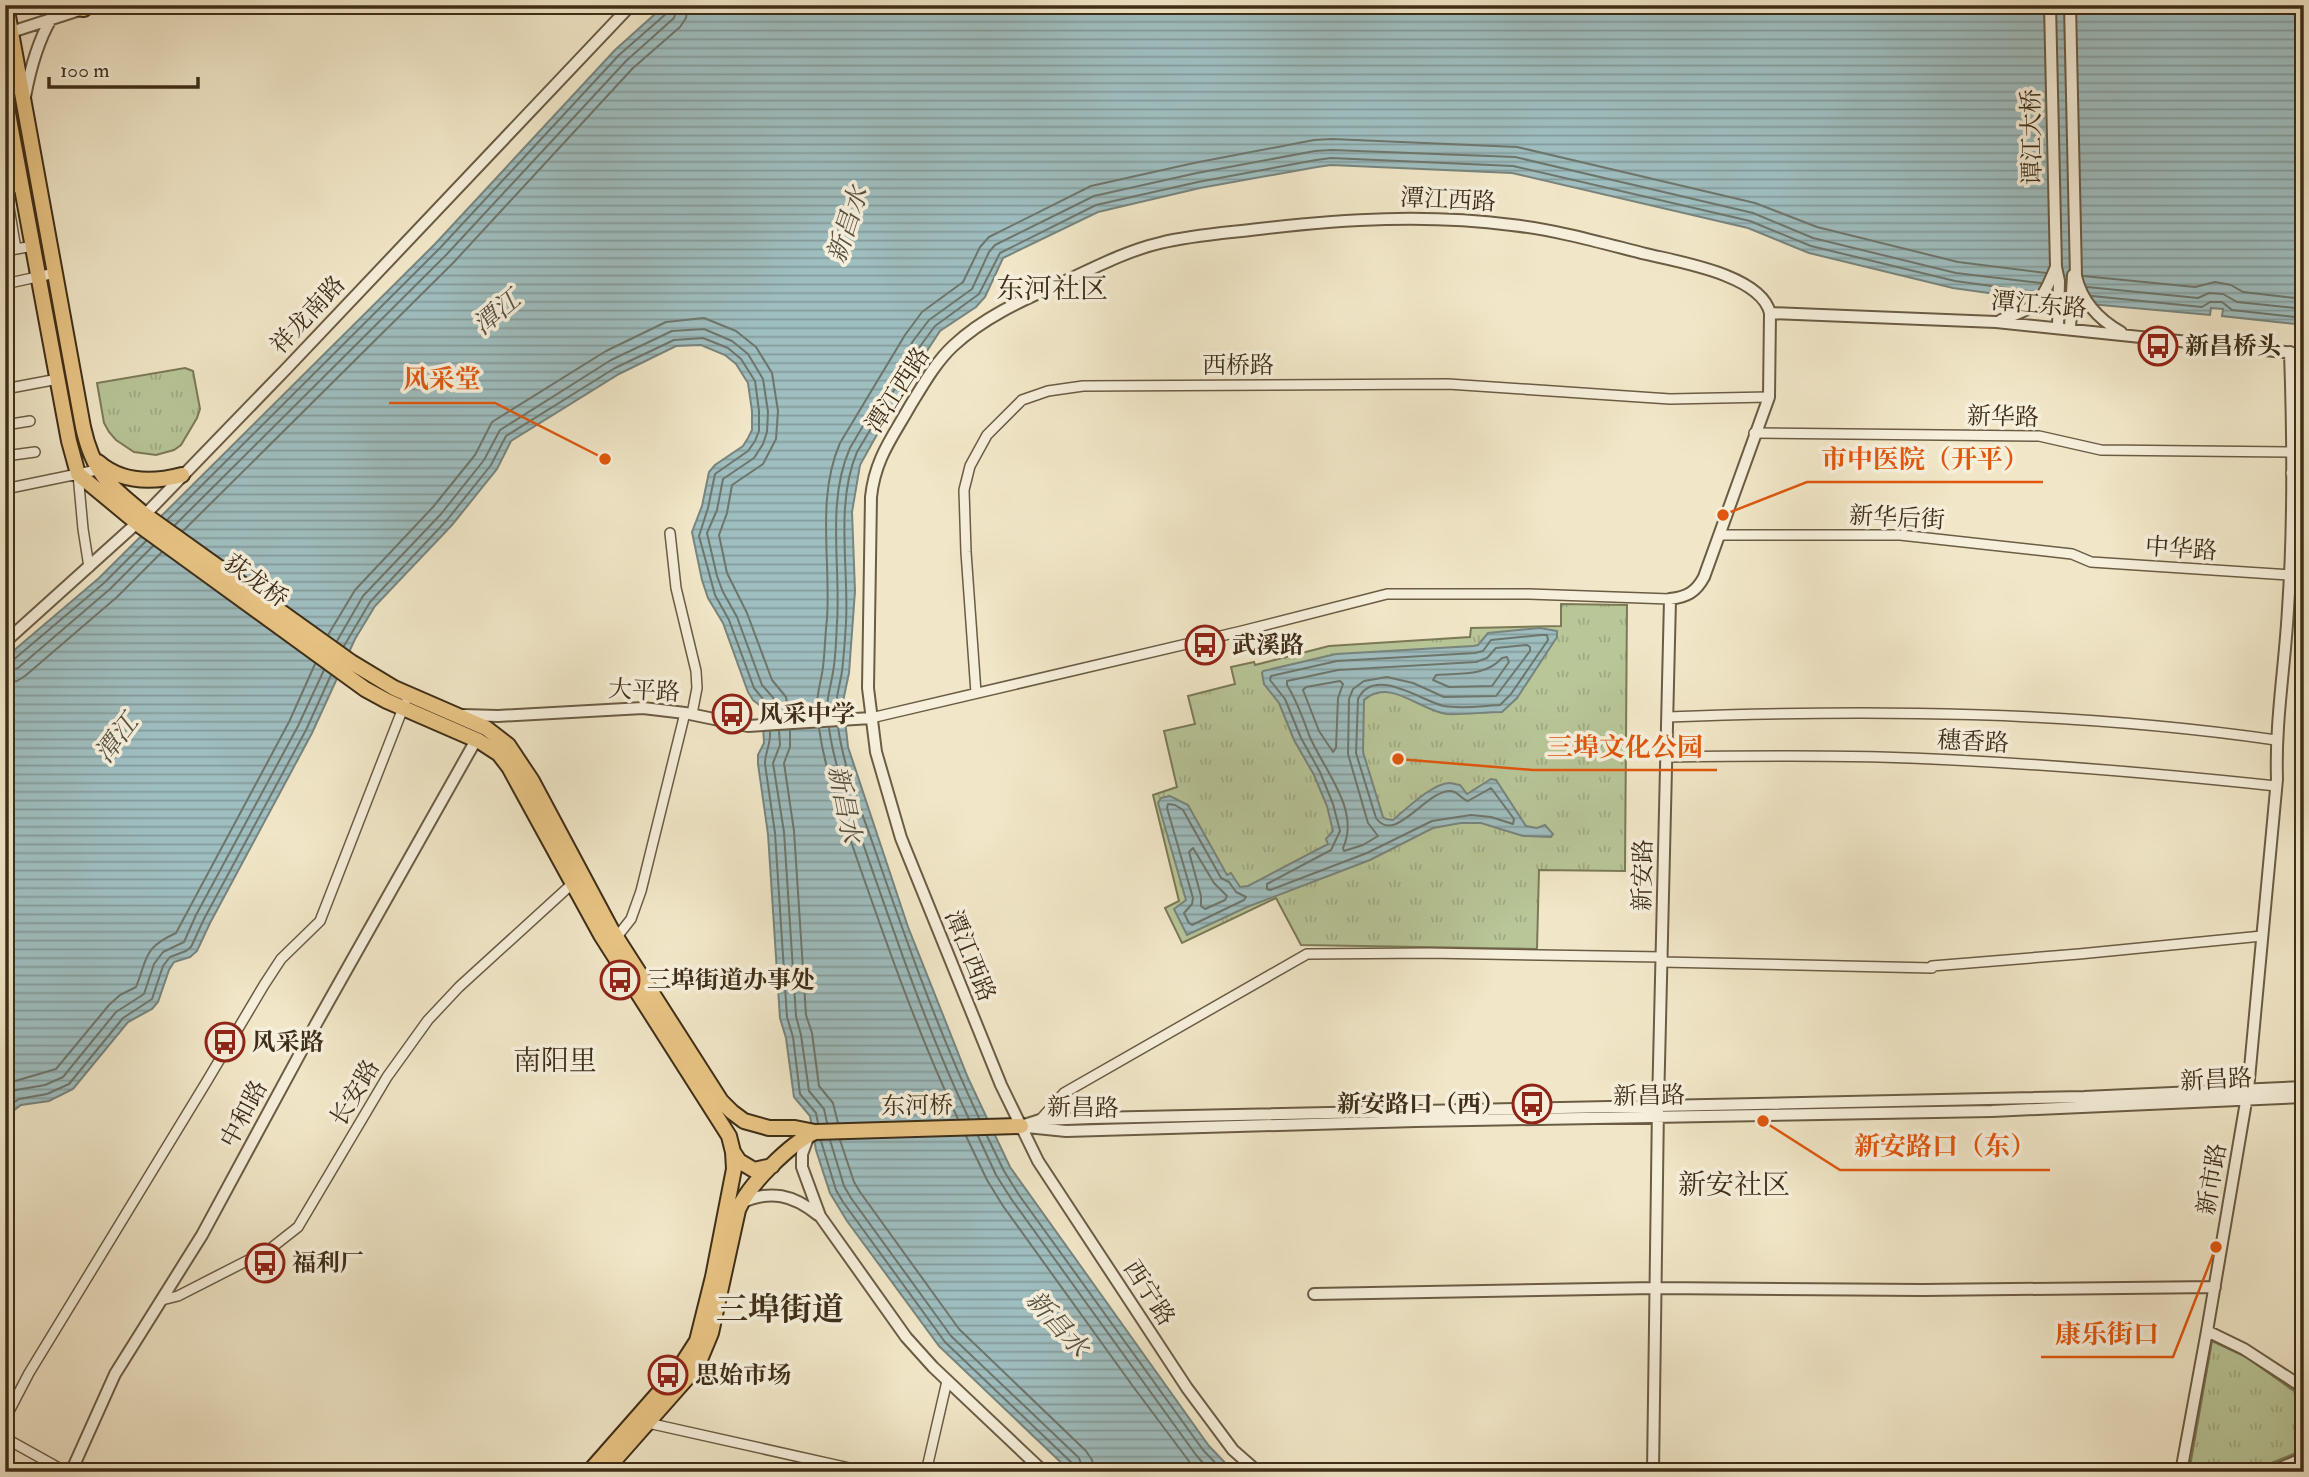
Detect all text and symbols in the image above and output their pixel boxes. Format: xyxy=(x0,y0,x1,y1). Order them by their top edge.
scale bar xyxy=(49,46,198,90)
text: 100 m xyxy=(60,57,110,84)
street label: 谭江大桥 xyxy=(2016,89,2048,185)
water label: 新昌水 xyxy=(821,180,876,267)
street label: 潭江西路 xyxy=(1399,182,1497,218)
street label: 祥龙南路 xyxy=(264,269,352,361)
district label: 东河社区 xyxy=(996,272,1108,307)
water label: 潭江 xyxy=(467,281,530,342)
street label: 潭江东路 xyxy=(1990,285,2088,325)
bus stop icon: 新昌桥头 xyxy=(2137,325,2179,367)
place label: 新昌桥头 xyxy=(2185,331,2281,362)
street label: 潭江西路 xyxy=(859,341,937,439)
street label: 西桥路 xyxy=(1202,350,1274,381)
callout: 风采堂 xyxy=(389,356,495,403)
text: 风采堂 xyxy=(403,364,481,396)
street label: 新华路 xyxy=(1967,401,2039,433)
callout: 市中医院（开平） xyxy=(1807,435,2043,482)
text: 市中医院（开平） xyxy=(1821,444,2029,476)
street label: 新华后街 xyxy=(1848,500,1946,536)
street label: 中华路 xyxy=(2144,531,2218,567)
street label: 荻龙桥 xyxy=(218,547,294,615)
bus stop icon: 武溪路 xyxy=(1184,624,1226,666)
place label: 武溪路 xyxy=(1232,630,1304,661)
street label: 大平路 xyxy=(607,674,681,708)
bus stop icon: 风采中学 xyxy=(711,693,753,735)
place label: 风采中学 xyxy=(759,699,855,730)
water label: 潭江 xyxy=(89,705,148,769)
callout: 三埠文化公园 xyxy=(1533,723,1717,770)
street label: 穗香路 xyxy=(1936,725,2010,759)
text: 三埠文化公园 xyxy=(1547,732,1703,764)
water label: 新昌水 xyxy=(821,763,868,848)
street label: 新安路 xyxy=(1627,839,1659,911)
street label: 潭江西路 xyxy=(938,906,1002,1006)
bus stop icon: 三埠街道办事处 xyxy=(599,959,641,1001)
place label: 三埠街道办事处 xyxy=(647,965,815,996)
bus stop icon: 风采路 xyxy=(204,1021,246,1063)
place label: 风采路 xyxy=(252,1027,324,1058)
district label: 南阳里 xyxy=(513,1044,597,1079)
street label: 长安路 xyxy=(323,1054,387,1132)
street label: 新昌路 xyxy=(2179,1063,2253,1097)
street label: 中和路 xyxy=(213,1075,275,1153)
street label: 新昌路 xyxy=(1613,1080,1685,1112)
bus stop icon: 新安路口（西） xyxy=(1511,1083,1553,1125)
place label: 新安路口（西） xyxy=(1337,1089,1505,1120)
street label: 东河桥 xyxy=(881,1090,953,1122)
street label: 新昌路 xyxy=(1047,1092,1119,1124)
callout: 新安路口（东） xyxy=(1840,1123,2050,1170)
text: 新安路口（东） xyxy=(1854,1131,2036,1163)
street label: 新市路 xyxy=(2190,1141,2234,1217)
district label: 新安社区 xyxy=(1678,1168,1790,1203)
bus stop icon: 福利厂 xyxy=(244,1242,286,1284)
place label: 福利厂 xyxy=(292,1248,364,1279)
street label: 西宁路 xyxy=(1116,1254,1182,1332)
water label: 新昌水 xyxy=(1019,1284,1097,1366)
district label: 三埠街道 xyxy=(716,1290,844,1330)
callout: 康乐街口 xyxy=(2041,1310,2173,1357)
text: 康乐街口 xyxy=(2055,1319,2159,1351)
bus stop icon: 思始市场 xyxy=(647,1354,689,1396)
place label: 思始市场 xyxy=(695,1360,791,1391)

